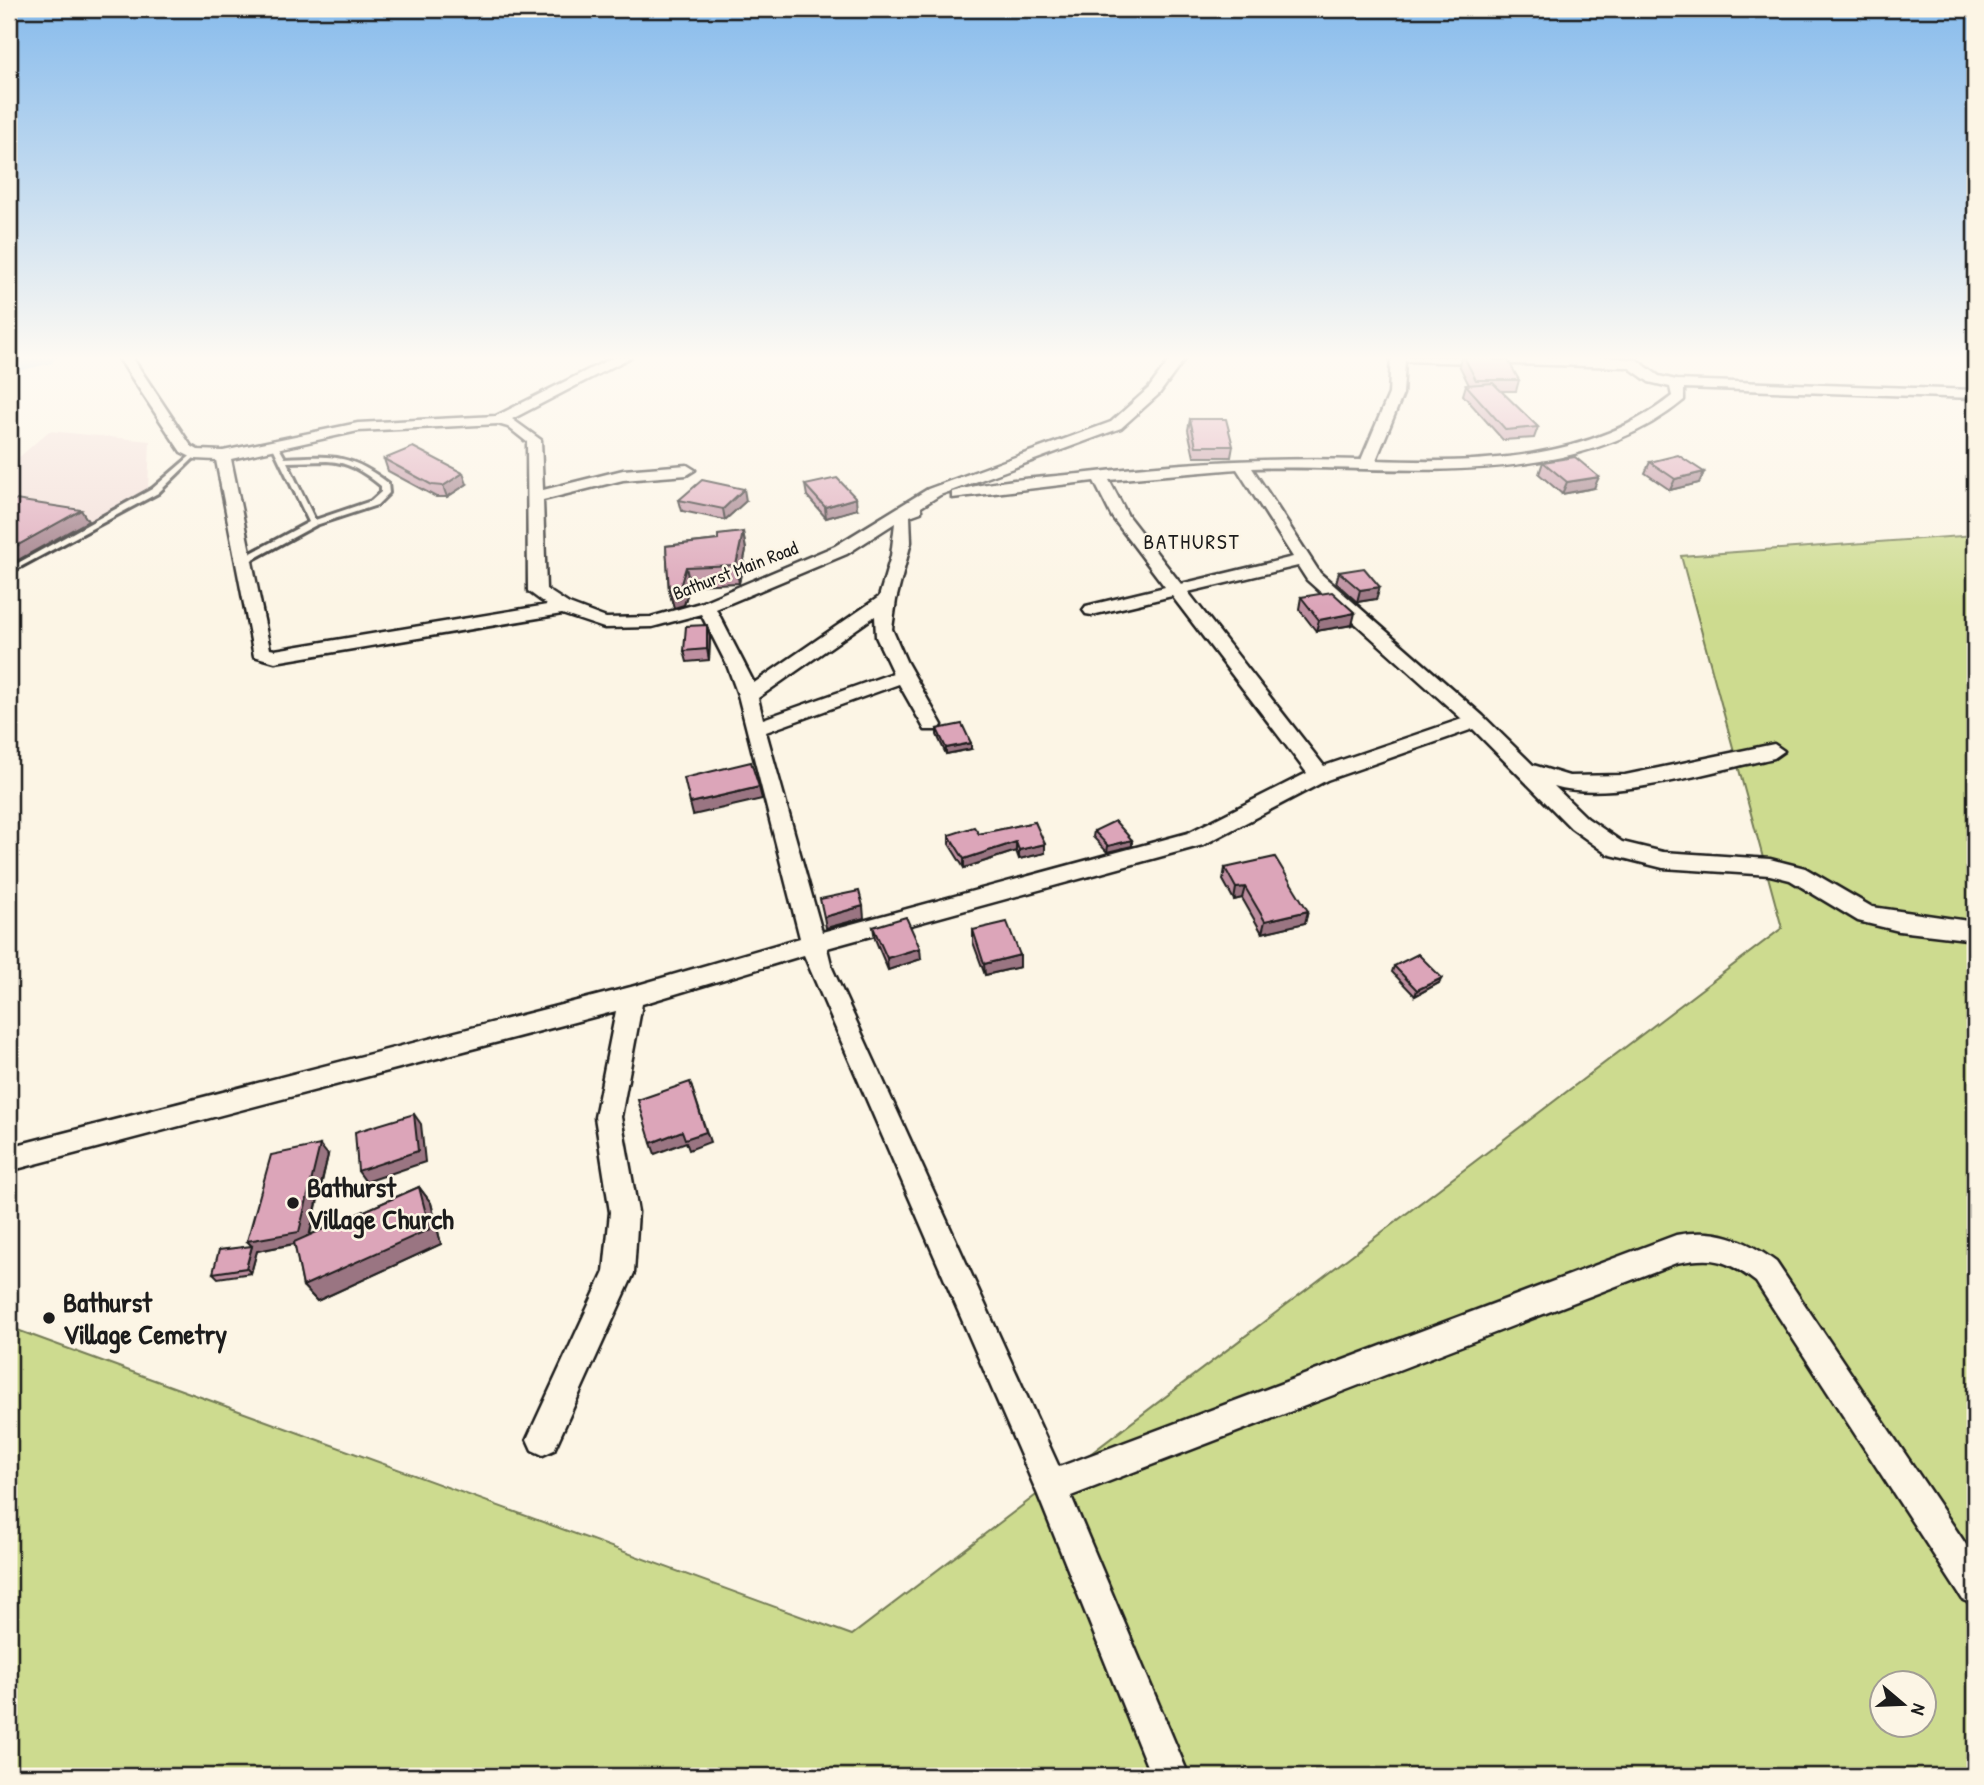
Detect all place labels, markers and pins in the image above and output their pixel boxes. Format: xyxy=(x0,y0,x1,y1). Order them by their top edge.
place label: Bathurst Village Church xyxy=(307,1168,454,1239)
marker: Bathurst Village Church xyxy=(285,1195,301,1211)
place label: Bathurst Village Cemetry xyxy=(63,1283,227,1354)
marker: Bathurst Village Cemetry xyxy=(41,1310,57,1326)

